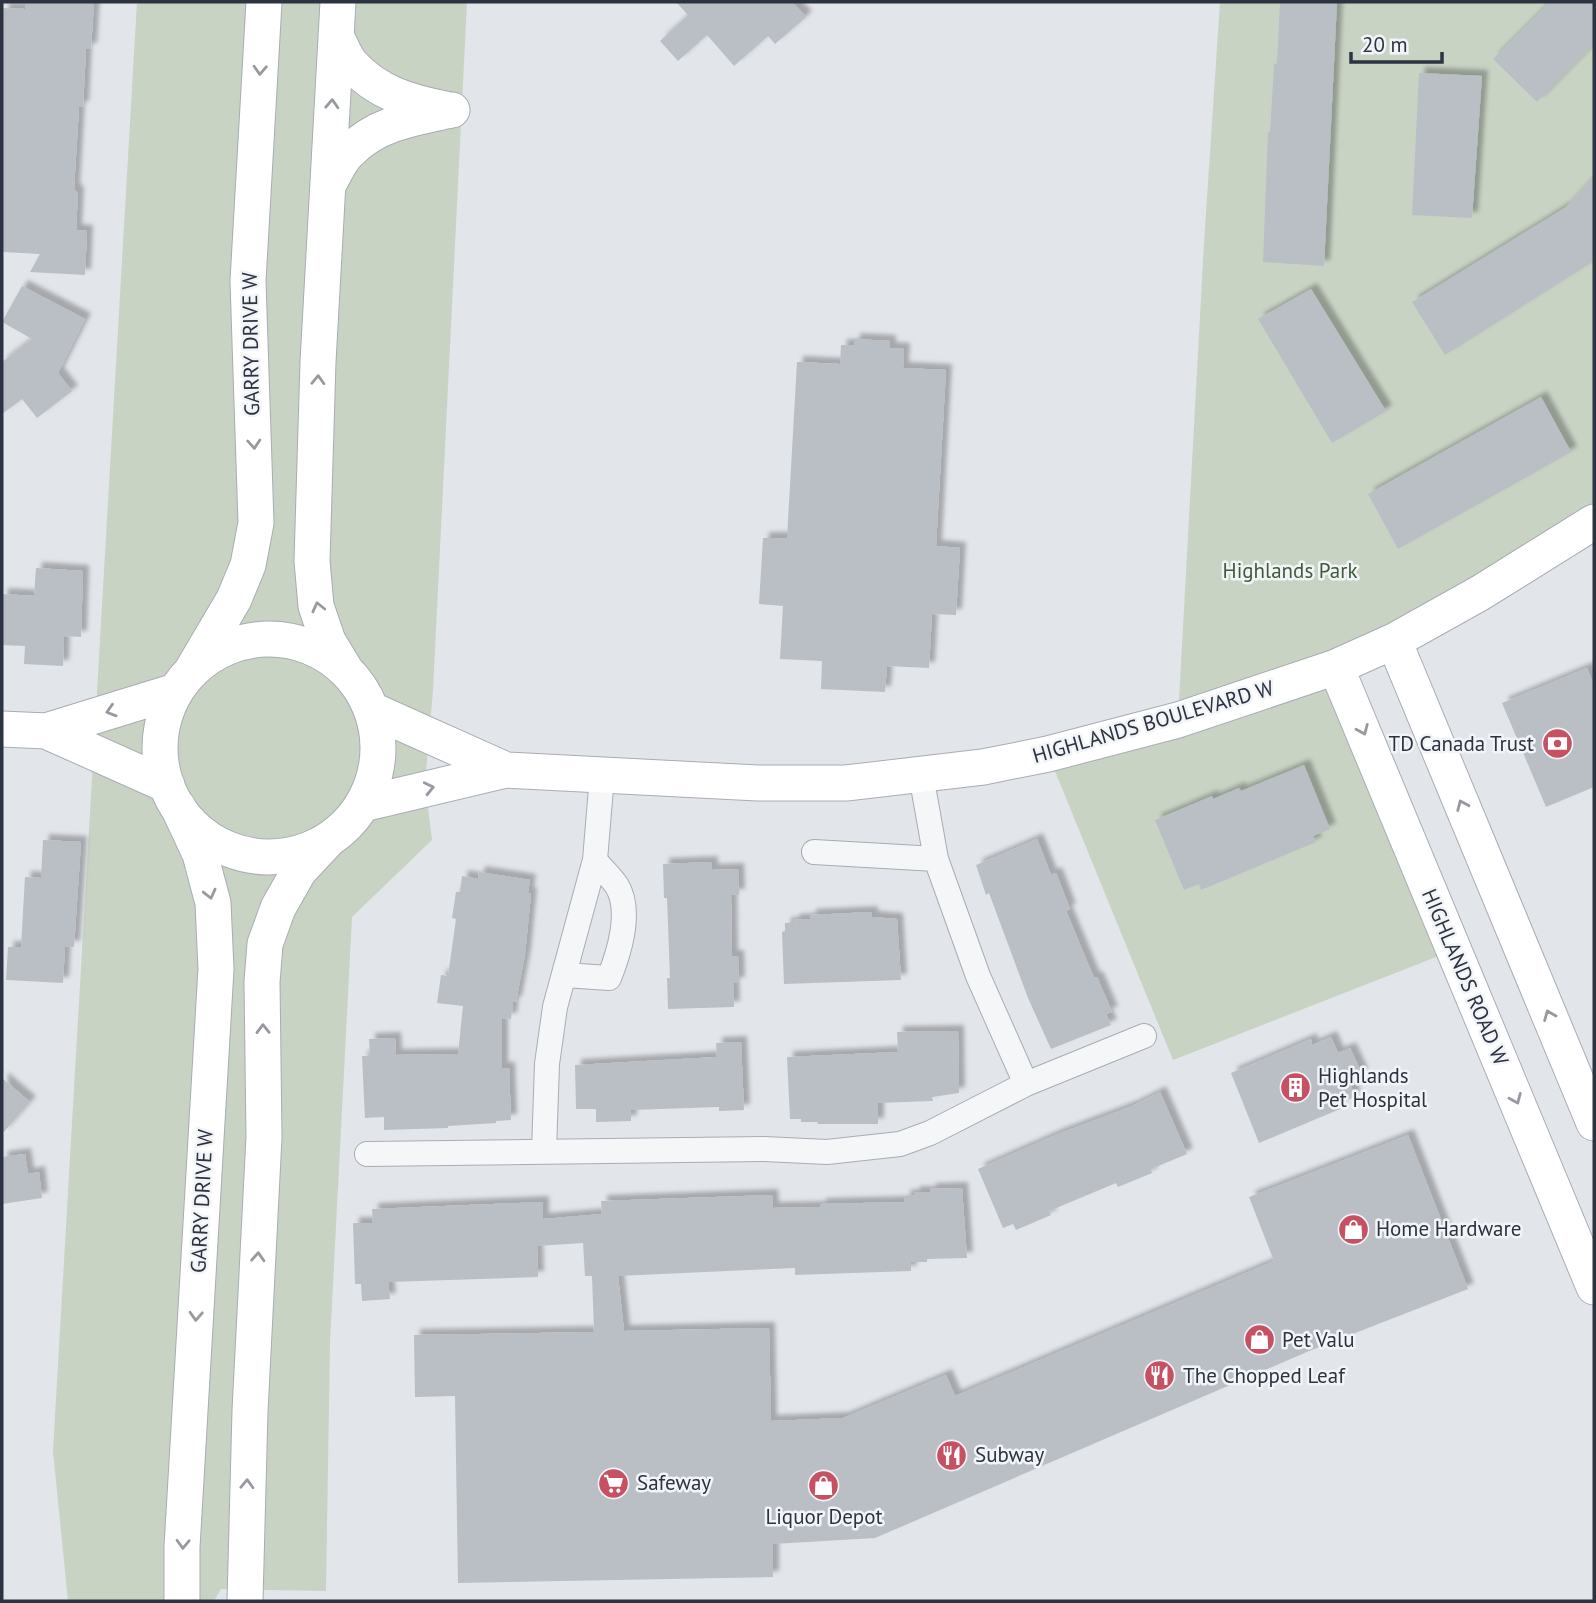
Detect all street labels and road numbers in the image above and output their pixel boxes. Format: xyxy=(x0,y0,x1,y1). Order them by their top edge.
street label: GARRY DRIVE W xyxy=(236,271,265,416)
street label: HIGHLANDS BOULEVARD W xyxy=(1029,674,1277,769)
street label: HIGHLANDS ROAD W xyxy=(1416,884,1515,1070)
street label: GARRY DRIVE W xyxy=(184,1128,219,1273)

